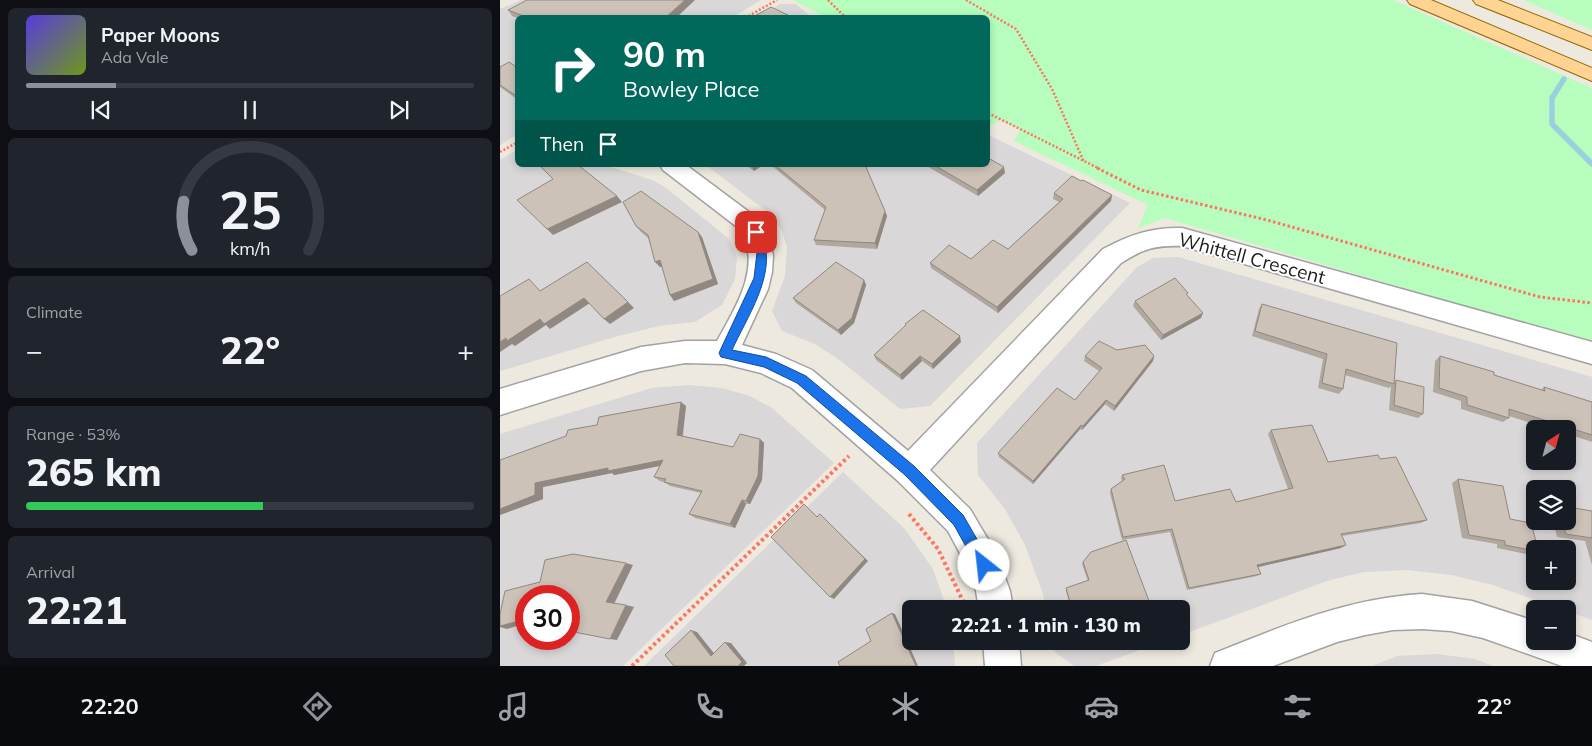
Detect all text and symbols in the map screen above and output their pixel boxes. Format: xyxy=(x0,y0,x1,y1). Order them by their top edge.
text: Paper Moons xyxy=(101,23,220,47)
text: 90 m xyxy=(623,32,706,76)
icon: right xyxy=(540,35,605,100)
text: Ada Vale xyxy=(101,47,168,67)
text: Bowley Place xyxy=(623,75,759,103)
icon: previous xyxy=(87,96,115,124)
icon: pause xyxy=(236,96,264,124)
icon: next xyxy=(385,96,413,124)
icon: arrive xyxy=(594,130,622,158)
text: Then xyxy=(540,132,584,156)
text: 25 xyxy=(219,177,281,242)
pin xyxy=(735,211,777,253)
icon: arrive xyxy=(742,218,770,246)
street label: Whittell Crescent xyxy=(1176,227,1328,289)
text: km/h xyxy=(230,237,270,259)
text: Climate xyxy=(26,302,82,322)
text: 22° xyxy=(220,326,280,374)
text: − xyxy=(26,333,43,368)
text: + xyxy=(457,333,474,368)
north arrow xyxy=(1526,420,1576,470)
map controls xyxy=(1526,420,1576,650)
text: Range · 53% xyxy=(26,424,121,444)
text: 265 km xyxy=(26,448,162,496)
button: layers xyxy=(1526,480,1576,530)
position arrow xyxy=(957,538,1009,590)
button: + xyxy=(1526,540,1576,590)
text: Arrival xyxy=(26,562,75,582)
speed limit sign: 30 xyxy=(515,585,580,650)
text: 22:21 xyxy=(26,586,127,634)
button: − xyxy=(1526,600,1576,650)
text: 22:21 · 1 min · 130 m xyxy=(951,613,1141,637)
icon: directions xyxy=(300,689,335,724)
icon: music xyxy=(496,689,531,724)
icon: phone xyxy=(692,689,727,724)
icon: climate xyxy=(888,689,923,724)
icon: car xyxy=(1084,689,1119,724)
icon: filters xyxy=(1280,689,1315,724)
text: 22:20 xyxy=(81,692,139,720)
text: 22° xyxy=(1477,692,1511,720)

